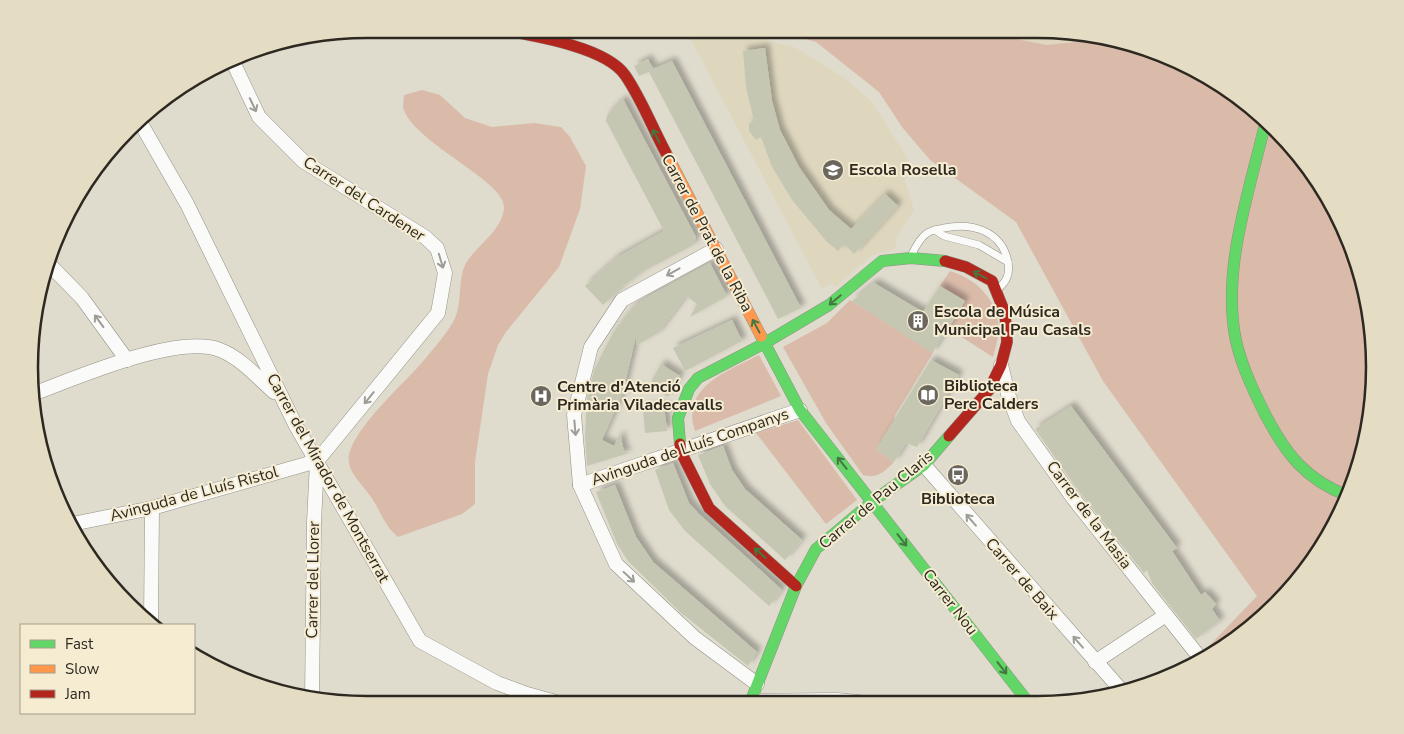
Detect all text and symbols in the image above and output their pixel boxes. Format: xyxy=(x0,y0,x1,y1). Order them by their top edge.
one-way arrow xyxy=(249,97,259,112)
one-way arrow xyxy=(651,128,661,143)
street label: Carrer de Prat de la Riba xyxy=(656,150,758,316)
street label: Carrer del Cardener xyxy=(299,151,429,247)
school or university icon: Escola Rosella xyxy=(821,158,845,182)
place label: Escola Rosella xyxy=(849,159,957,181)
one-way arrow xyxy=(437,253,447,269)
one-way arrow xyxy=(666,268,680,278)
one-way arrow xyxy=(973,270,988,280)
one-way arrow xyxy=(829,295,842,306)
place label: Escola de Música Municipal Pau Casals xyxy=(934,301,1091,341)
building icon: Escola de Música Municipal Pau Casals xyxy=(906,309,930,333)
one-way arrow xyxy=(93,314,104,328)
one-way arrow xyxy=(751,319,760,334)
street label: Carrer del Mirador de Montserrat xyxy=(261,370,395,587)
place label: Biblioteca Pere Calders xyxy=(944,375,1039,415)
place label: Centre d'Atenció Primària Viladecavalls xyxy=(557,376,723,416)
library icon: Biblioteca Pere Calders xyxy=(916,383,940,407)
hospital icon: Centre d'Atenció Primària Viladecavalls xyxy=(529,384,553,408)
one-way arrow xyxy=(363,391,374,404)
street label: Avinguda de Lluís Companys xyxy=(588,403,792,491)
one-way arrow xyxy=(571,420,580,436)
street label: Carrer de Pau Claris xyxy=(814,446,938,554)
street label: Carrer de la Masia xyxy=(1041,456,1137,574)
one-way arrow xyxy=(837,457,848,470)
street label: Avinguda de Lluís Ristol xyxy=(107,461,281,527)
bus stop icon: Biblioteca xyxy=(946,463,970,487)
place label: Biblioteca xyxy=(921,488,995,510)
one-way arrow xyxy=(965,513,977,526)
street label: Carrer del Llorer xyxy=(301,521,325,639)
one-way arrow xyxy=(897,533,908,546)
street label: Carrer de Baix xyxy=(980,533,1064,625)
one-way arrow xyxy=(754,548,767,559)
street label: Carrer Nou xyxy=(917,564,983,640)
one-way arrow xyxy=(623,571,636,583)
legend xyxy=(20,624,195,714)
text: Fast xyxy=(65,634,94,654)
one-way arrow xyxy=(1072,635,1084,648)
text: Slow xyxy=(65,659,100,679)
one-way arrow xyxy=(996,661,1007,674)
text: Jam xyxy=(64,684,91,704)

